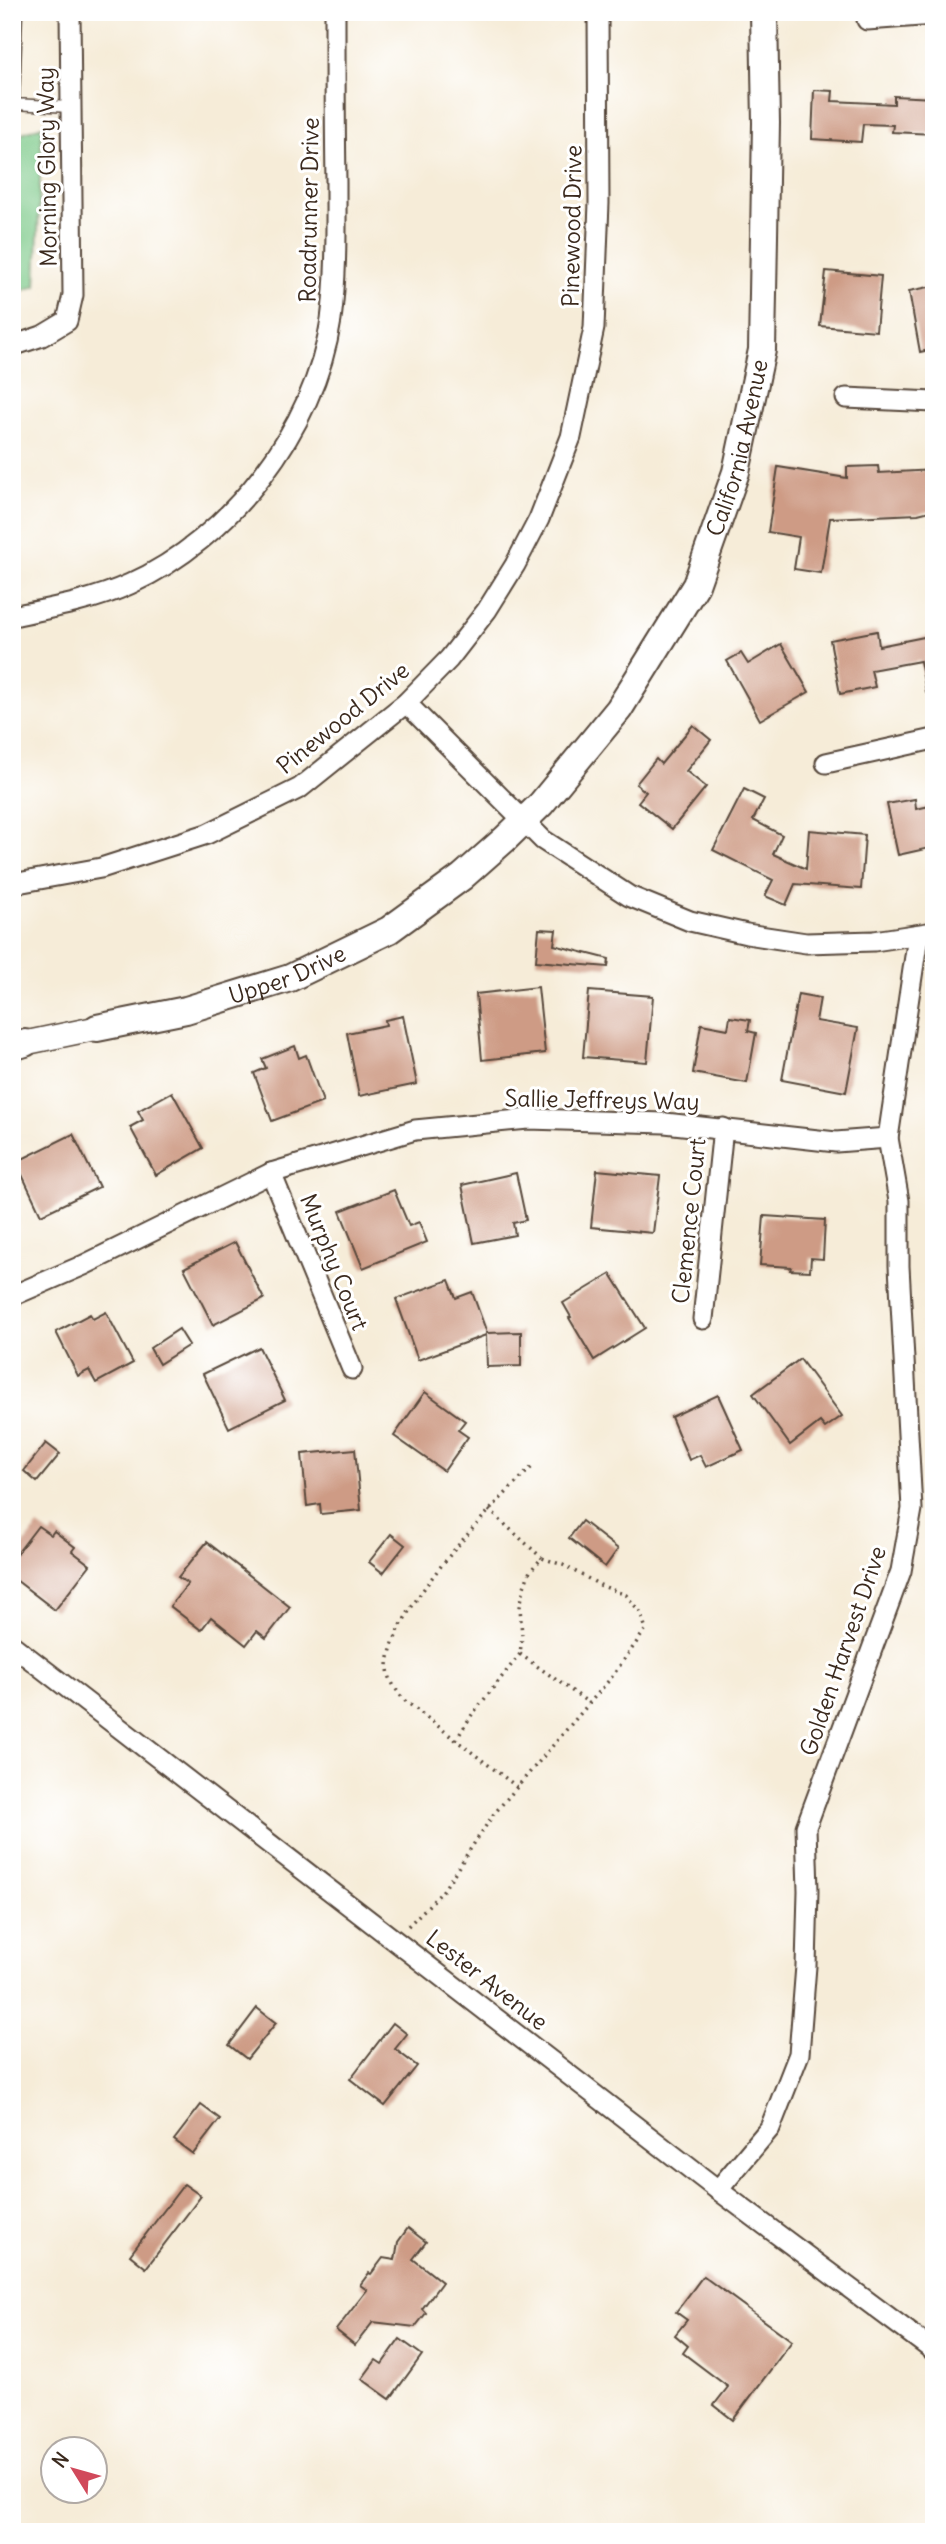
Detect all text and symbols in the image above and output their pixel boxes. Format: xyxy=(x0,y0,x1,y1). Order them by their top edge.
street label: Morning Glory Way xyxy=(30,67,63,267)
street label: Roadrunner Drive xyxy=(292,117,325,303)
street label: Pinewood Drive xyxy=(556,145,587,307)
street label: California Avenue xyxy=(699,356,774,540)
street label: Pinewood Drive xyxy=(271,655,415,780)
street label: Upper Drive xyxy=(225,938,350,1010)
street label: Sallie Jeffreys Way xyxy=(504,1083,700,1116)
street label: Clemence Court xyxy=(665,1137,712,1305)
street label: Murphy Court xyxy=(294,1189,375,1334)
street label: Golden Harvest Drive xyxy=(793,1542,892,1760)
street label: Lester Avenue xyxy=(421,1923,554,2036)
north arrow xyxy=(38,2436,108,2506)
text: N xyxy=(47,2447,74,2472)

